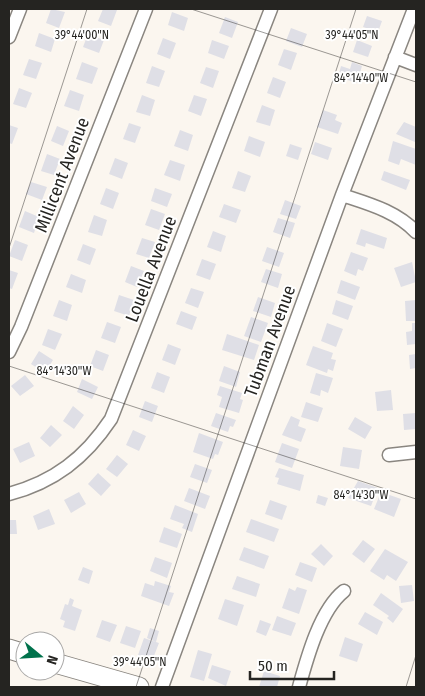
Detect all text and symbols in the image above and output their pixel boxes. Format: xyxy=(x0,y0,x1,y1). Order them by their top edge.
text: 39°44'00"N xyxy=(55,28,109,42)
text: 39°44'05"N xyxy=(325,28,379,42)
text: 84°14'40"W xyxy=(334,71,388,85)
street label: Millicent Avenue xyxy=(30,114,94,236)
street label: Louella Avenue xyxy=(121,213,181,325)
street label: Tubman Avenue xyxy=(240,282,300,400)
text: 84°14'30"W xyxy=(37,364,91,378)
text: 84°14'30"W xyxy=(334,488,388,502)
north arrow xyxy=(15,631,65,681)
scale bar xyxy=(250,648,334,680)
text: N xyxy=(43,653,61,666)
text: 39°44'05"N xyxy=(113,655,167,669)
text: 50 m xyxy=(258,657,288,675)

